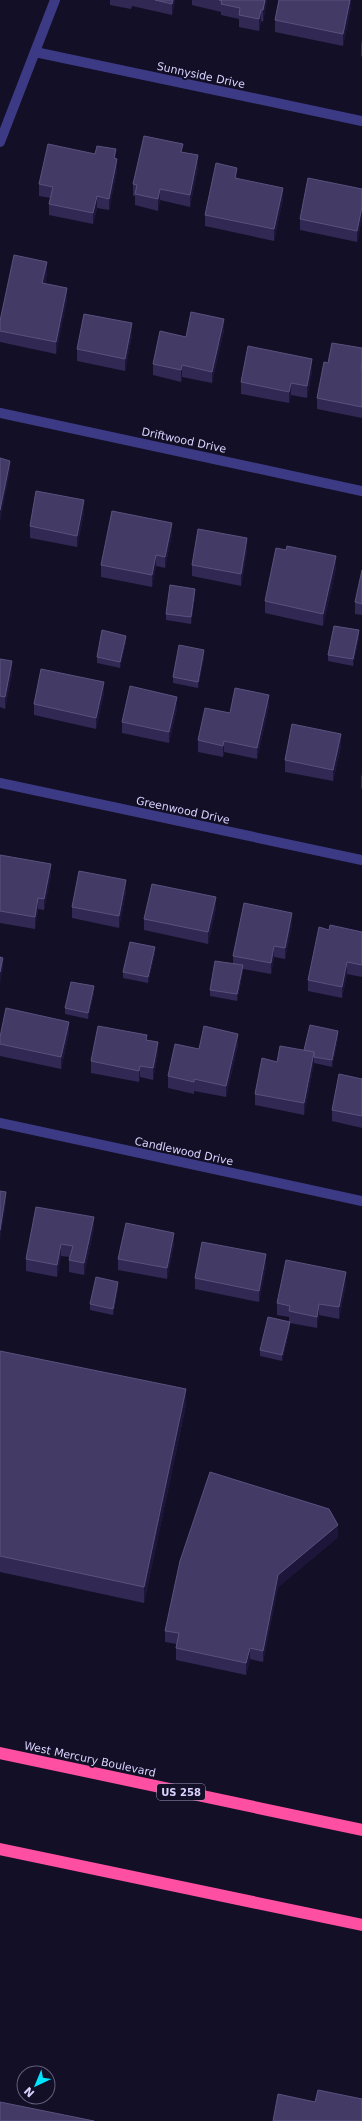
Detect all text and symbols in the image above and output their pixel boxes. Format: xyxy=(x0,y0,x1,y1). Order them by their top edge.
street label: Sunnyside Drive xyxy=(156,60,246,91)
street label: Driftwood Drive xyxy=(140,425,228,456)
street label: Greenwood Drive xyxy=(135,794,231,827)
street label: Candlewood Drive xyxy=(133,1135,235,1168)
street label: West Mercury Boulevard xyxy=(23,1739,157,1780)
road number: US 258 xyxy=(157,1784,205,1800)
north arrow xyxy=(16,2065,56,2105)
text: N xyxy=(22,2084,37,2100)

